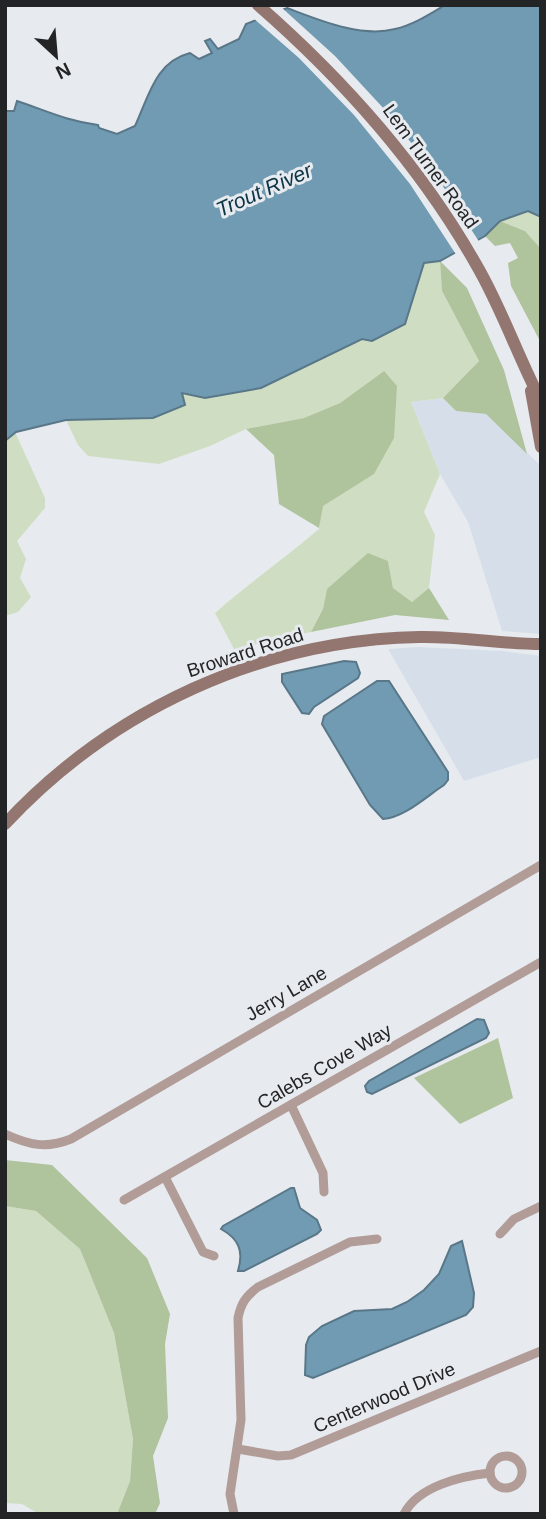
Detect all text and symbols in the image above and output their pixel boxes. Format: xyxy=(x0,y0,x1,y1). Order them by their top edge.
north arrow xyxy=(21,21,91,91)
text: N xyxy=(52,58,74,83)
street label: Lem Turner Road xyxy=(379,100,483,232)
water label: Trout River xyxy=(212,158,316,221)
street label: Broward Road xyxy=(184,624,306,681)
street label: Jerry Lane xyxy=(242,962,330,1025)
street label: Calebs Cove Way xyxy=(253,1019,395,1113)
street label: Centerwood Drive xyxy=(310,1358,458,1437)

